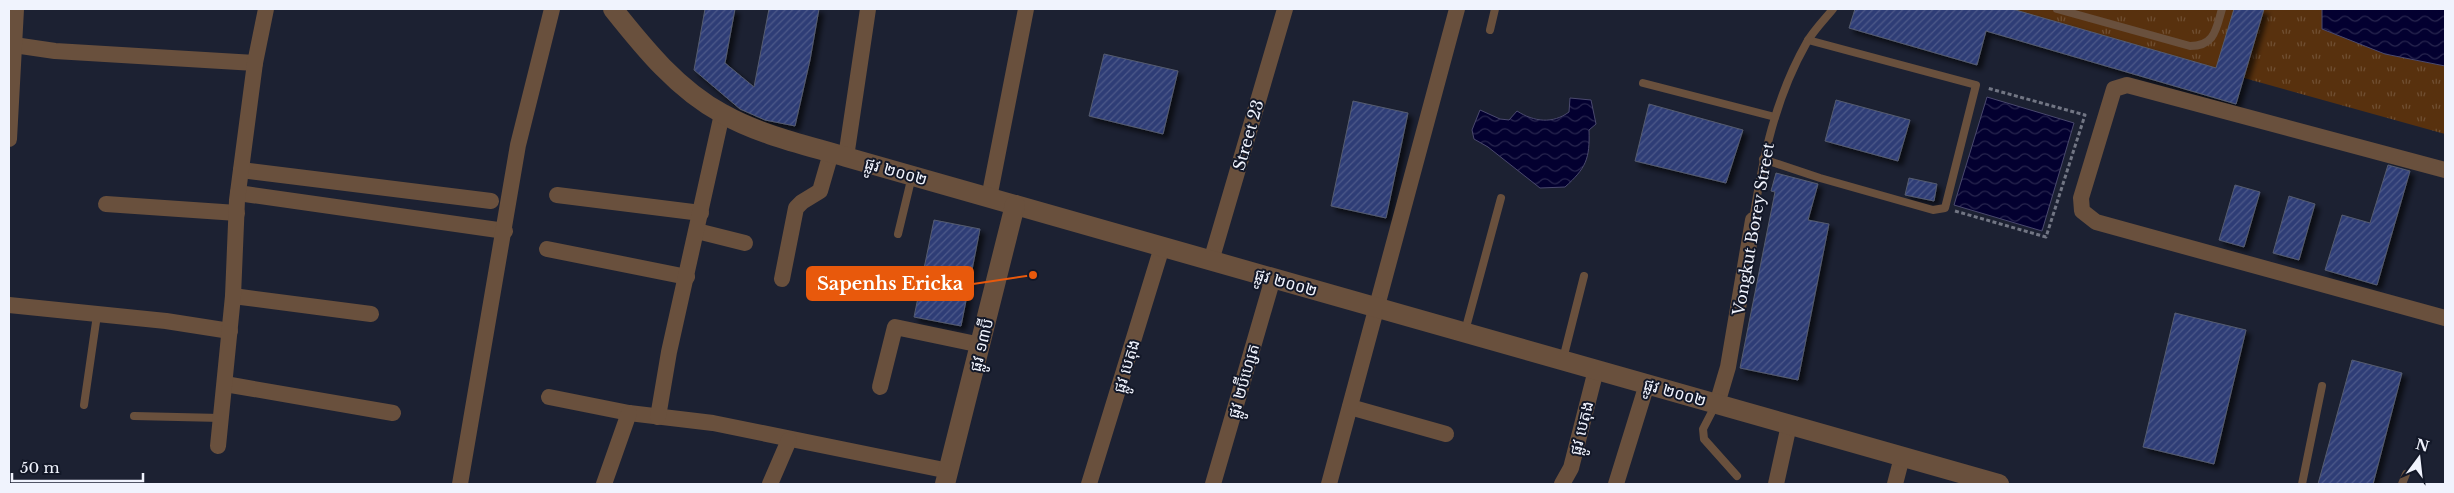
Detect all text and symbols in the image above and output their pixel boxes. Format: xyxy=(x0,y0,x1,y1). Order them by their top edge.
street label: Street 23 xyxy=(1228,97,1268,173)
street label: Vongkut Borey Street xyxy=(1728,141,1778,318)
street label: ផ្លូវ ២០០២ xyxy=(861,153,930,194)
street label: ផ្លូវ ២០០២ xyxy=(1251,264,1320,305)
callout: Sapenhs Ericka xyxy=(807,267,973,300)
text: Sapenhs Ericka xyxy=(817,273,964,295)
street label: ផ្លូវ ១៣ប៊ី xyxy=(963,316,1002,375)
street label: ផ្លូវ បេតុង xyxy=(1108,337,1148,397)
street label: ផ្លូវ ២ប៊ីហ្សេត xyxy=(1221,341,1268,422)
street label: ផ្លូវ ២០០២ xyxy=(1640,374,1709,415)
street label: ផ្លូវ បេតុង xyxy=(1565,399,1602,458)
north arrow xyxy=(2394,433,2444,483)
text: N xyxy=(2414,435,2431,456)
scale bar xyxy=(12,450,144,482)
text: 50 m xyxy=(20,458,60,477)

